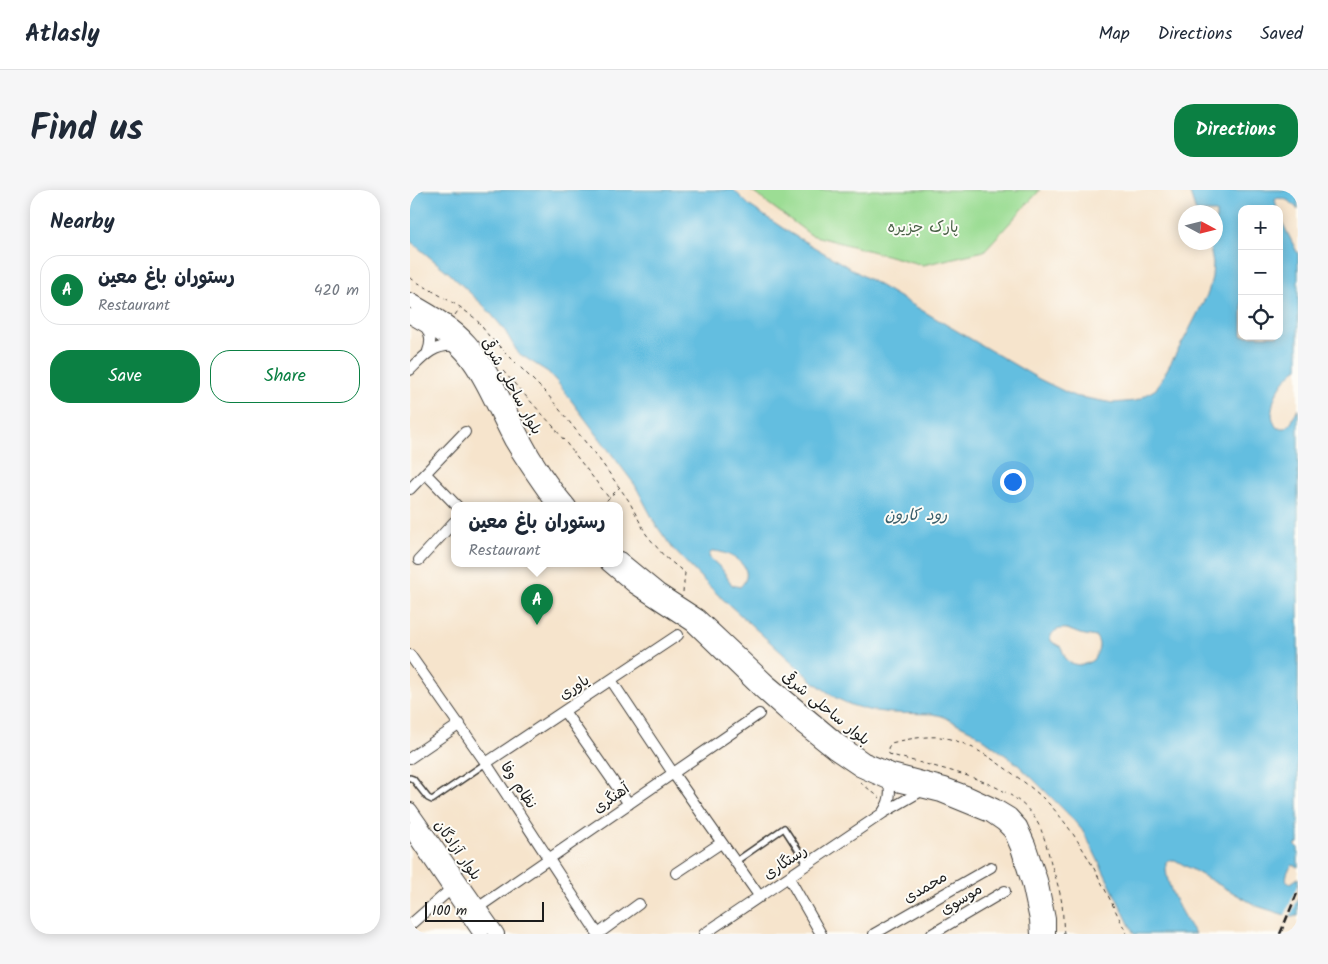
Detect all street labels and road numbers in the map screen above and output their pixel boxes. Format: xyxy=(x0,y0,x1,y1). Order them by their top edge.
street label: بلوار ساحلی شرقی xyxy=(474,333,548,440)
street label: بلوار ساحلی شرقی xyxy=(776,665,875,752)
street label: یاوری xyxy=(554,669,595,707)
street label: نظام وفا xyxy=(494,757,542,814)
street label: آهنگری xyxy=(588,777,636,820)
street label: بلوار آزادگان xyxy=(427,815,487,886)
street label: رستگاری xyxy=(759,839,813,886)
street label: محمدی xyxy=(899,866,952,910)
street label: موسوی xyxy=(936,878,987,922)

